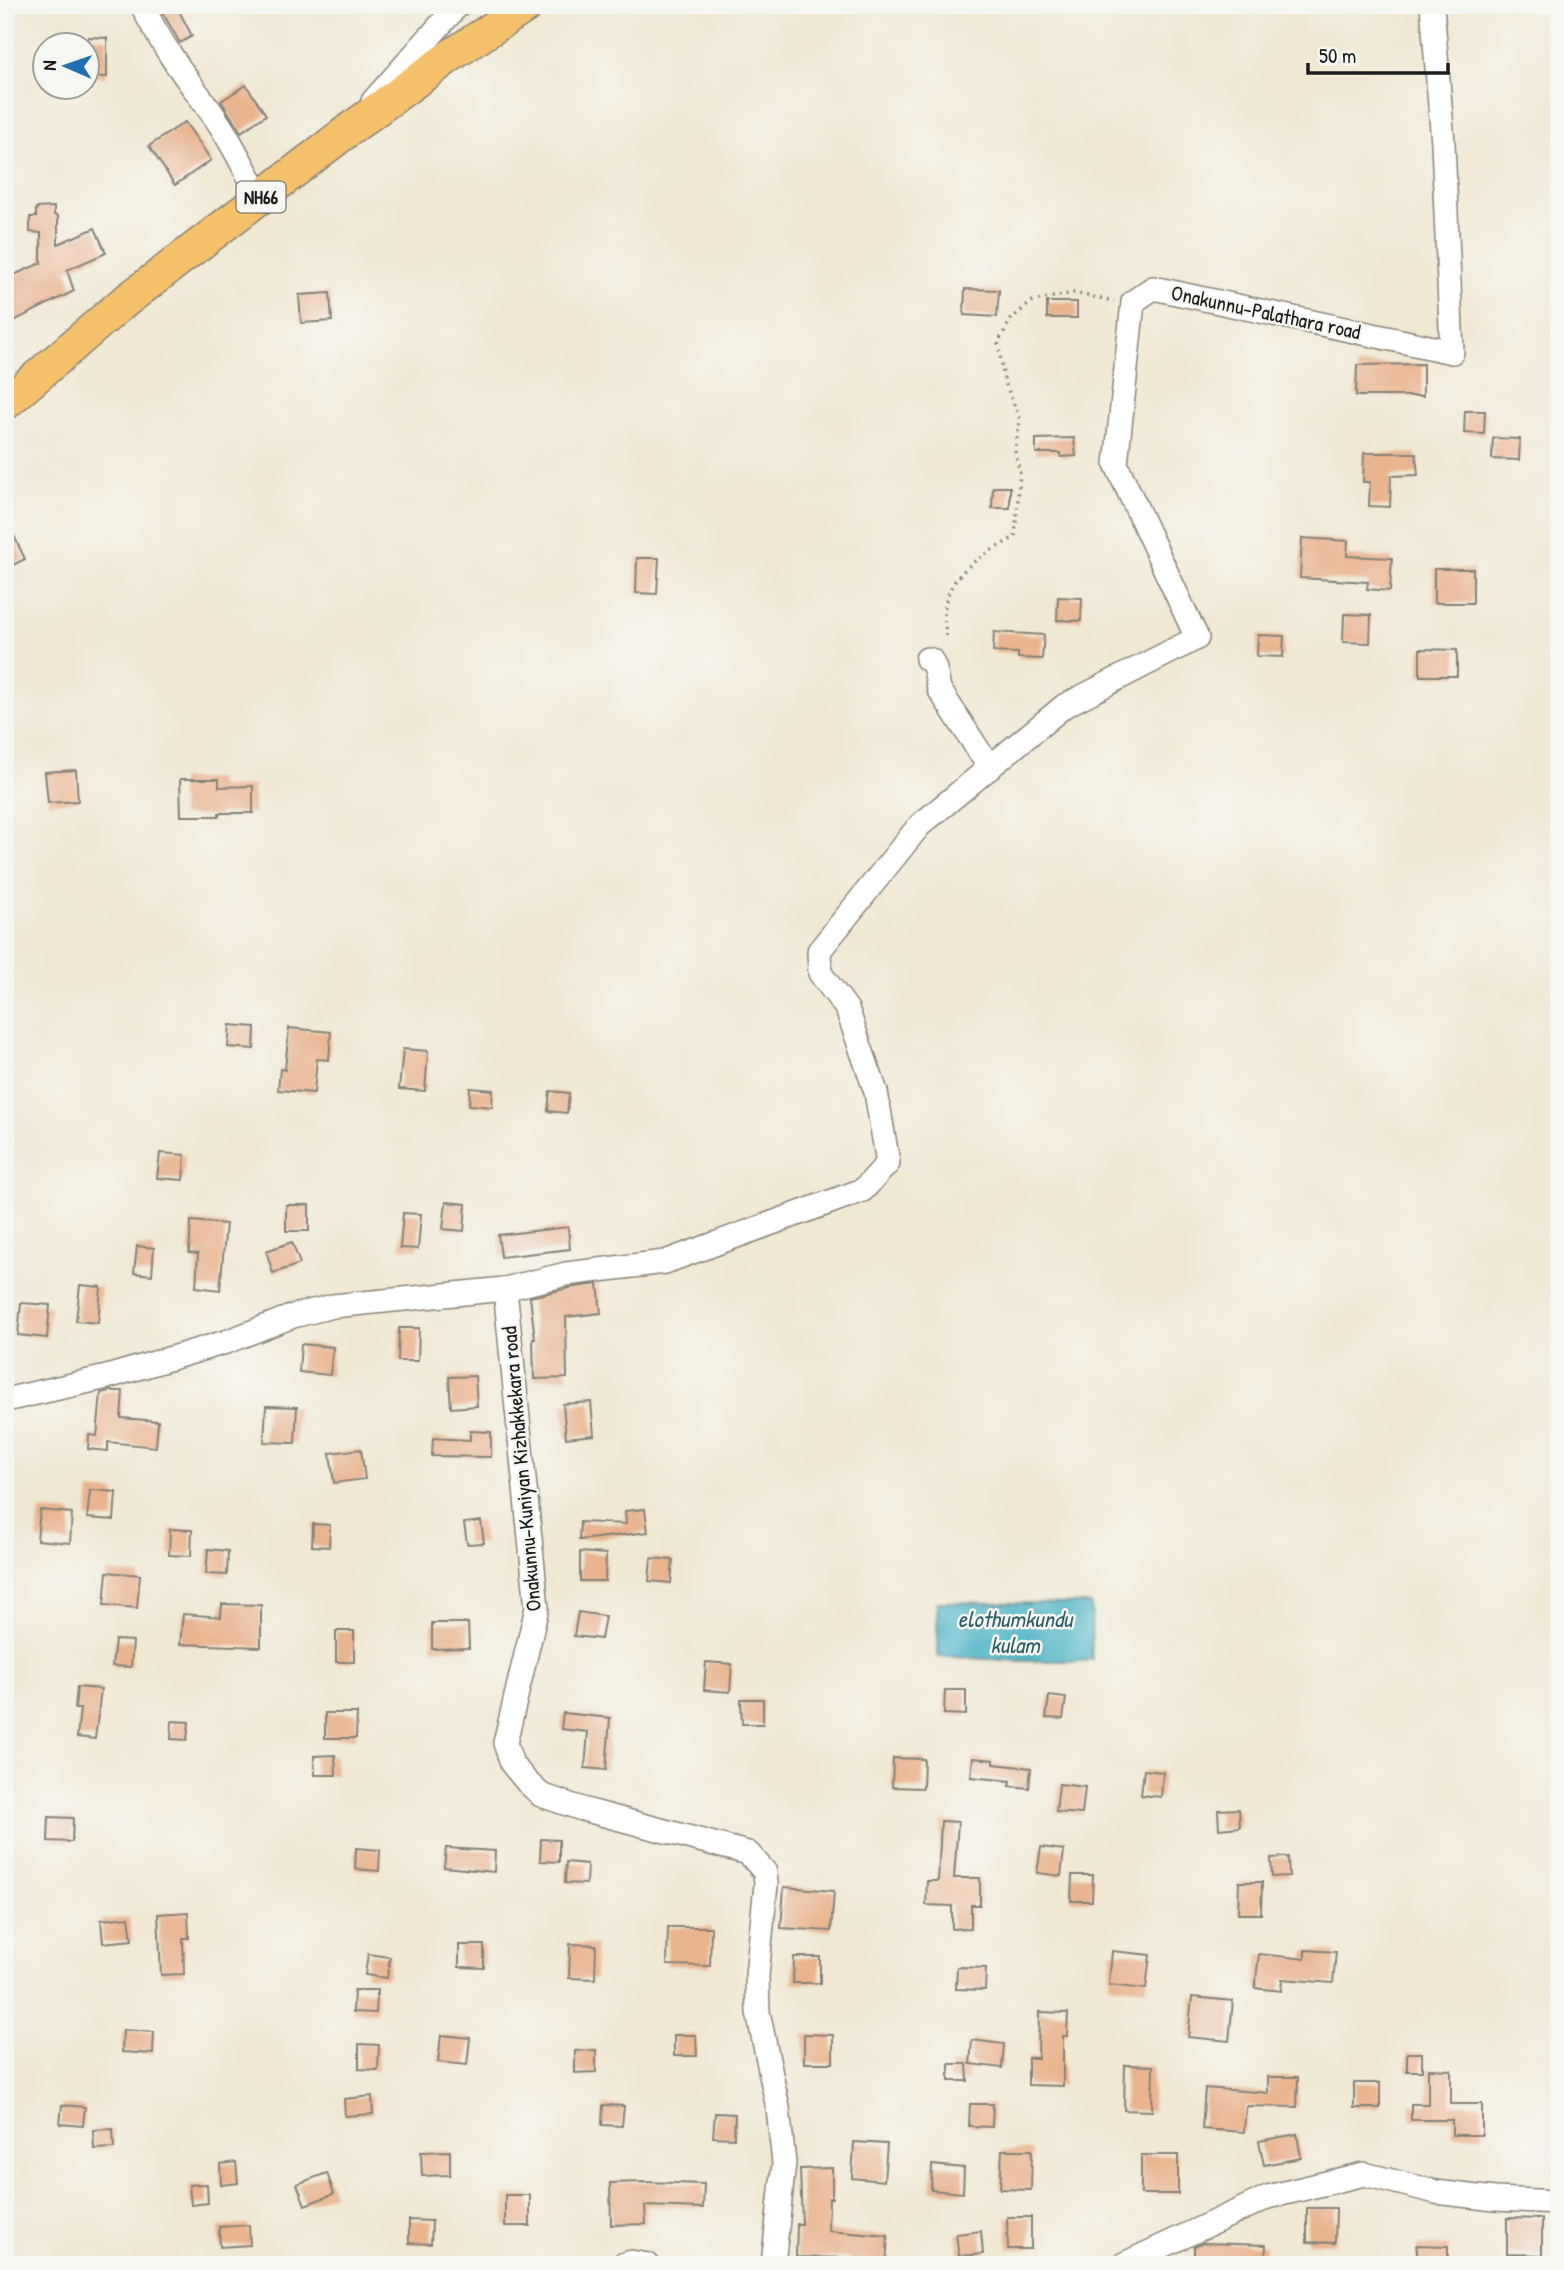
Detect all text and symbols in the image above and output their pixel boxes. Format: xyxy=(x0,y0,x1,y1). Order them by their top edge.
north arrow xyxy=(32,32,102,102)
scale bar xyxy=(1308,32,1448,76)
text: 50 m xyxy=(1319,41,1356,70)
text: N xyxy=(36,60,62,71)
road number: NH66 xyxy=(236,182,286,212)
street label: Onakunnu-Palathara road xyxy=(1169,278,1363,346)
street label: Onakunnu-Kuniyan Kizhakkekara road xyxy=(494,1325,548,1613)
water label: elothumkundu kulam xyxy=(958,1603,1074,1660)

